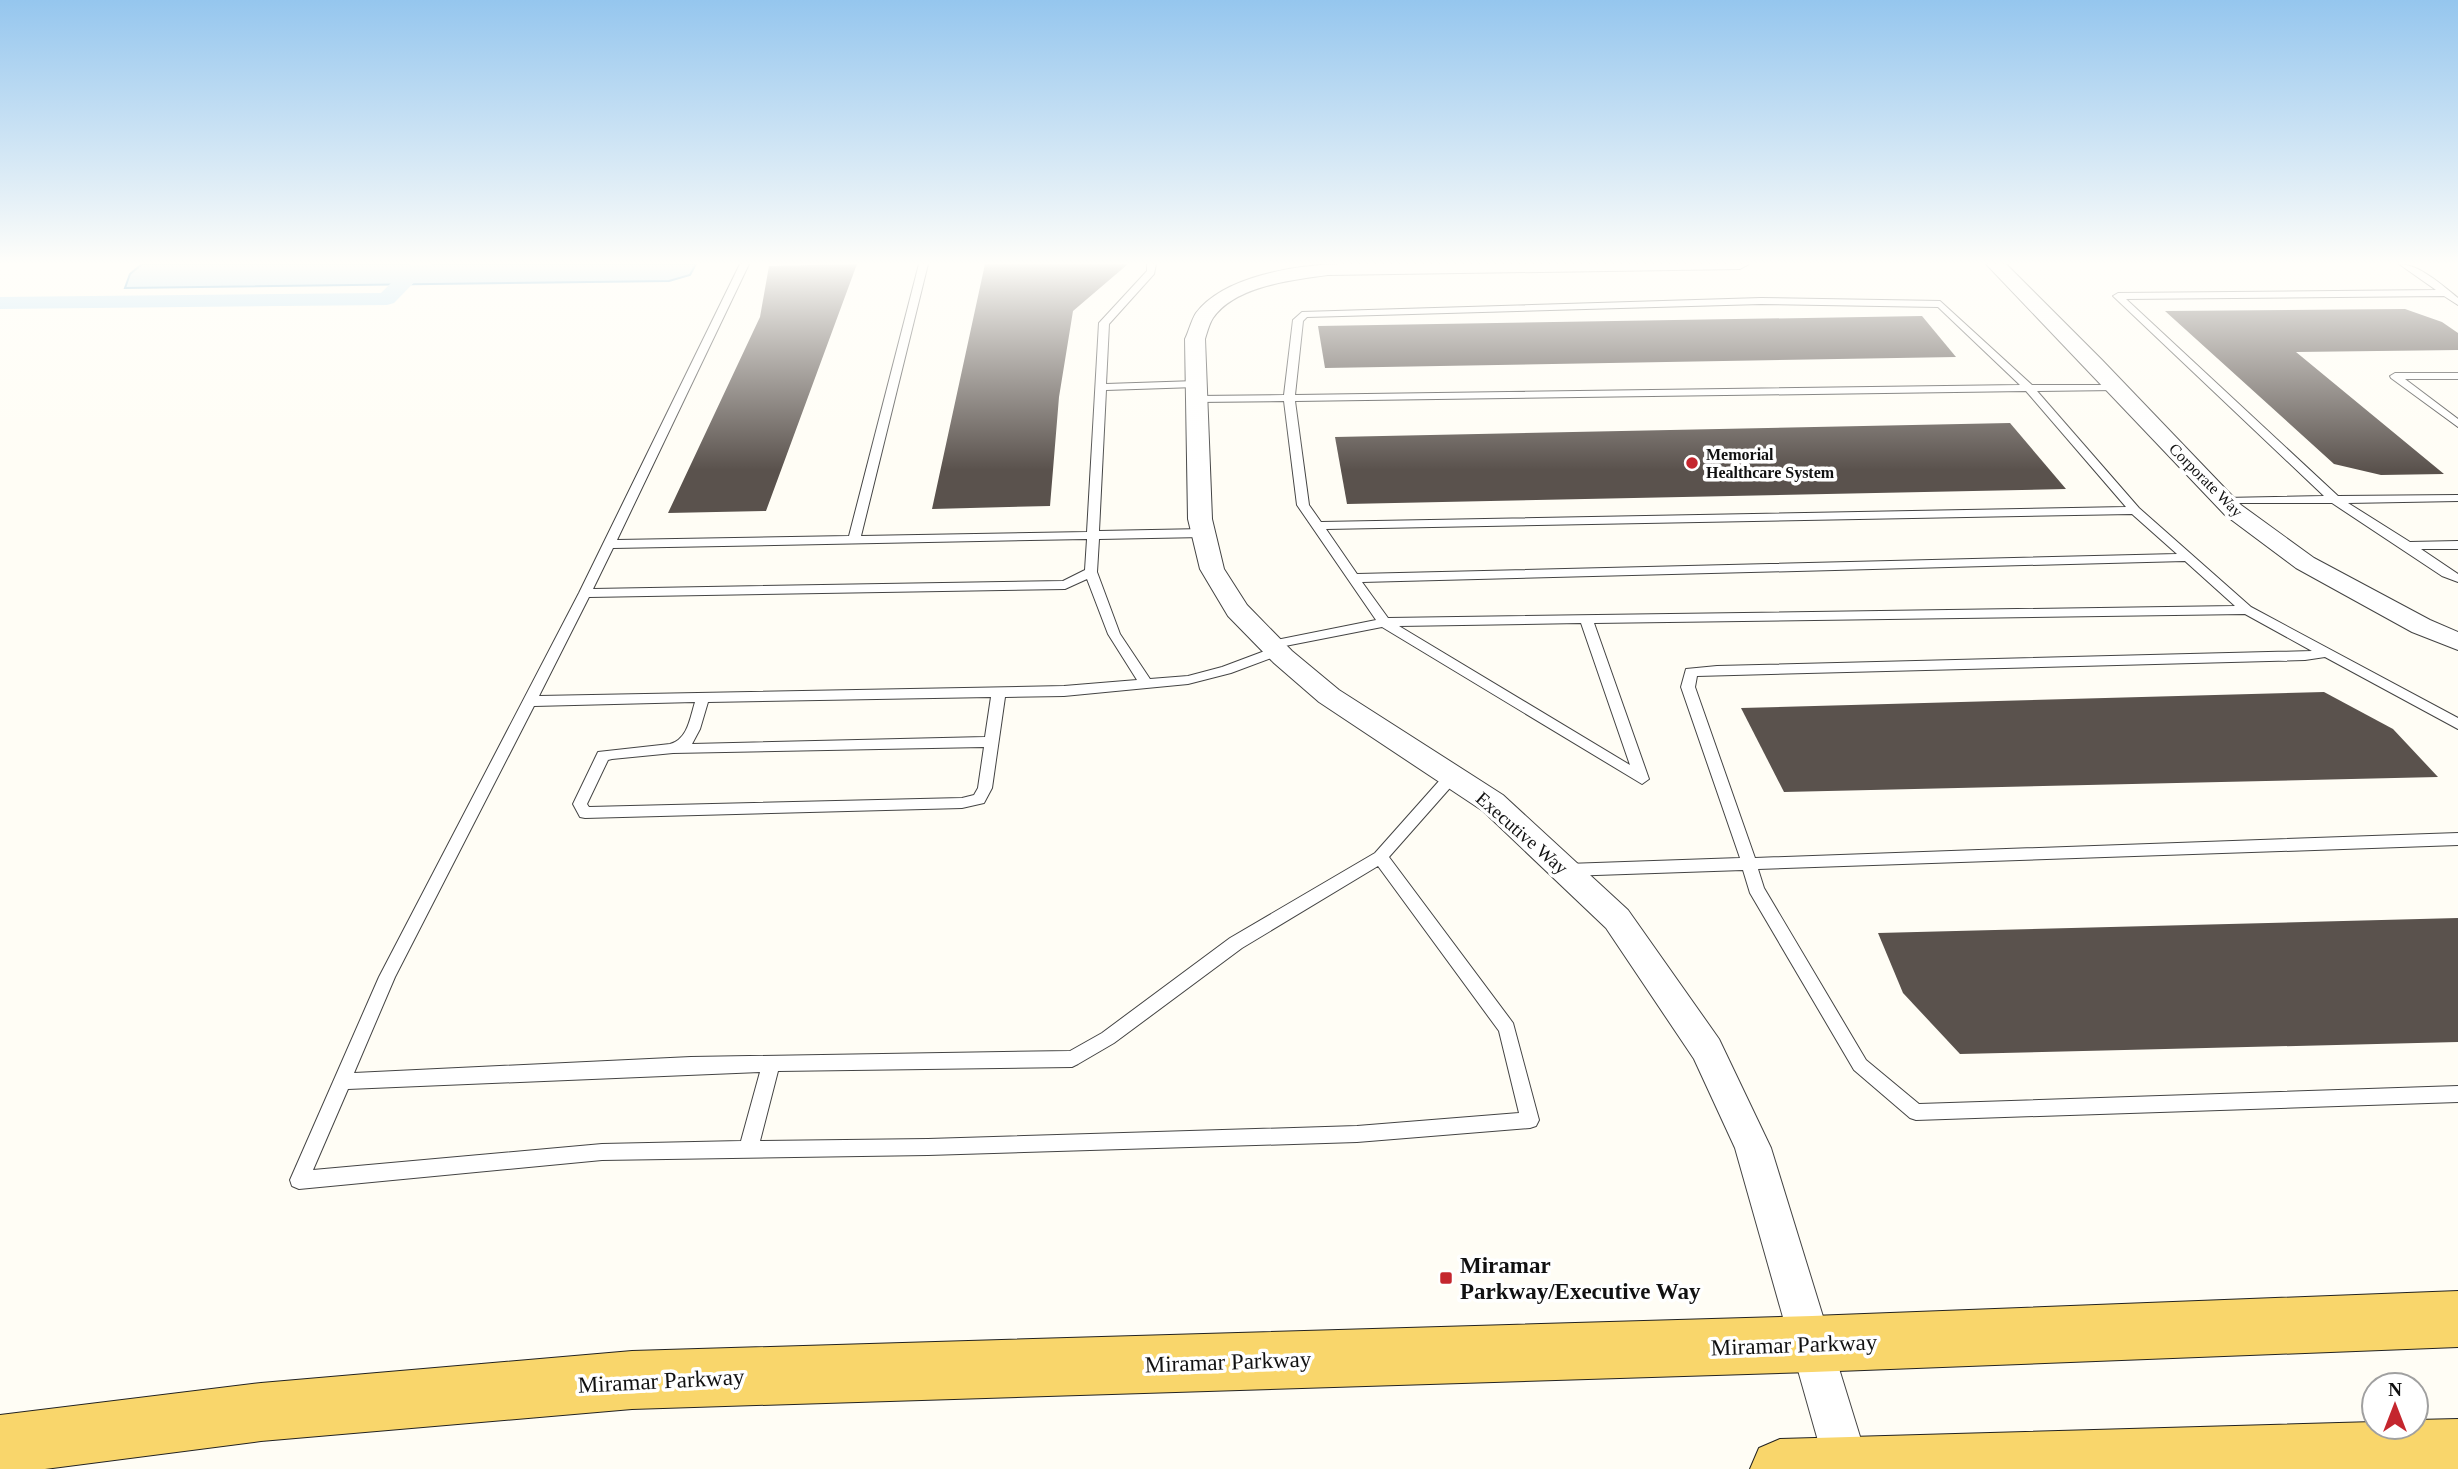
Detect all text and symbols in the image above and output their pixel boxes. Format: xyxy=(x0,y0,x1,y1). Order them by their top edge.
street label: Corporate Way xyxy=(2165,440,2246,521)
place label: Memorial Healthcare System xyxy=(1706,446,1835,482)
marker: Memorial Healthcare System xyxy=(1684,455,1700,471)
street label: Executive Way xyxy=(1472,787,1573,879)
place label: Miramar Parkway/Executive Way xyxy=(1460,1253,1701,1304)
marker: Miramar Parkway/Executive Way xyxy=(1438,1270,1454,1286)
street label: Miramar Parkway xyxy=(1710,1330,1878,1360)
street label: Miramar Parkway xyxy=(1144,1347,1312,1377)
street label: Miramar Parkway xyxy=(577,1364,745,1398)
north arrow xyxy=(2360,1371,2430,1441)
text: N xyxy=(2388,1379,2402,1400)

